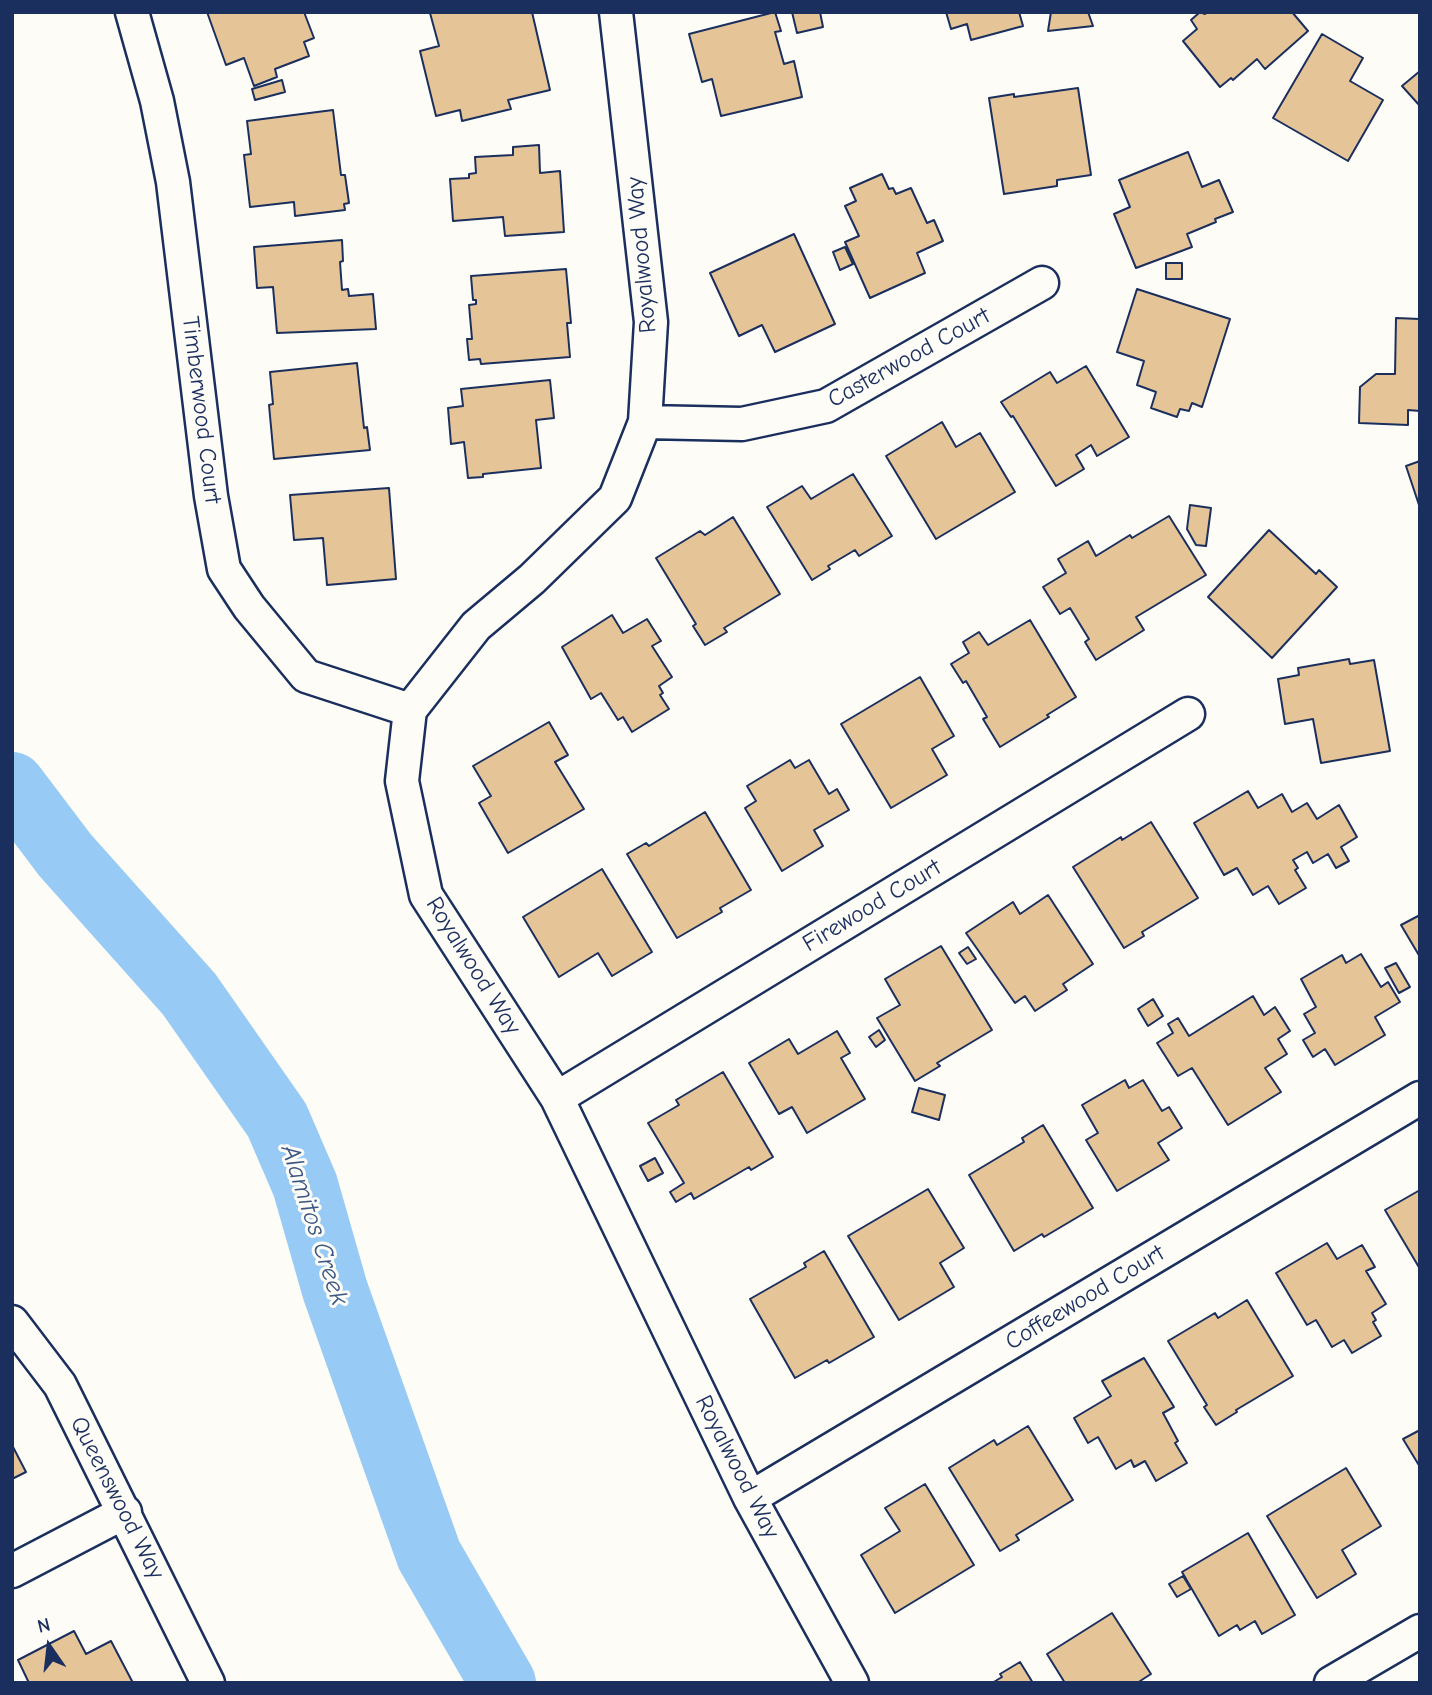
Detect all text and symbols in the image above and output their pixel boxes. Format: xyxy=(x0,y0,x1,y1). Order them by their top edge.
street label: Royalwood Way xyxy=(621,176,663,334)
street label: Casterwood Court xyxy=(823,302,995,414)
street label: Timberwood Court xyxy=(175,315,227,505)
street label: Firewood Court xyxy=(797,853,947,959)
street label: Royalwood Way xyxy=(419,892,527,1040)
water label: Alamitos Creek xyxy=(273,1141,355,1309)
street label: Coffeewood Court xyxy=(1000,1239,1170,1357)
street label: Royalwood Way xyxy=(689,1391,785,1543)
street label: Queenswood Way xyxy=(64,1412,170,1584)
north arrow xyxy=(14,1611,84,1681)
text: N xyxy=(35,1613,53,1638)

